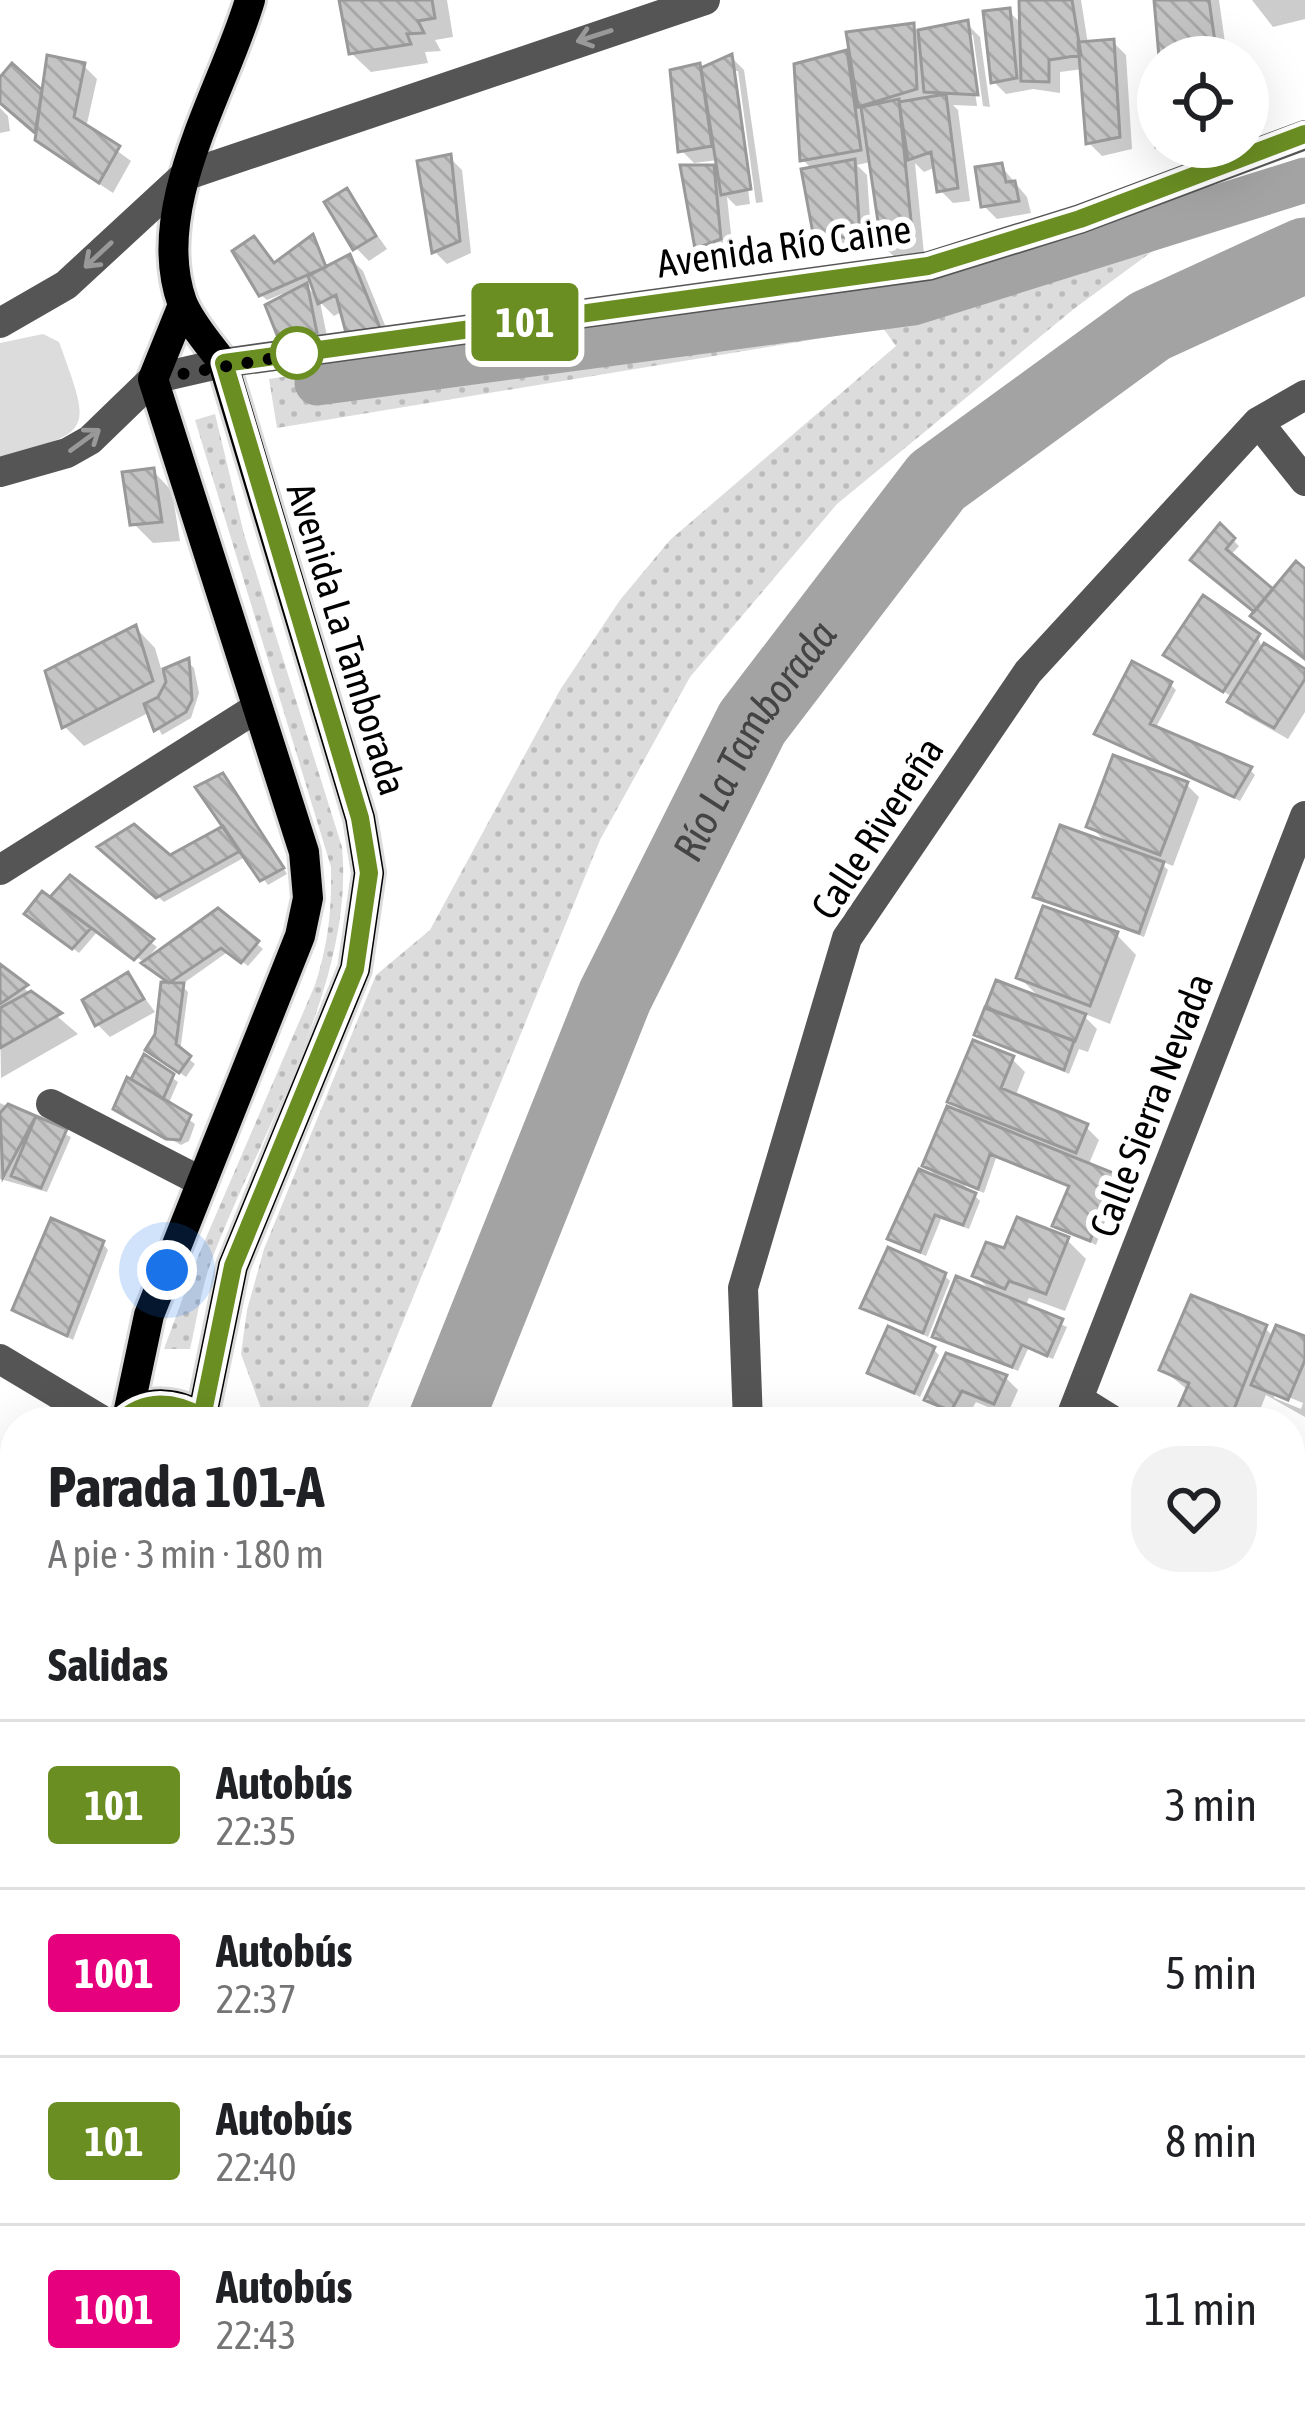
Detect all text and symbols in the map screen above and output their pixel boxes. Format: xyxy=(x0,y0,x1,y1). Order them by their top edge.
one-way arrow xyxy=(576,26,614,48)
map controls xyxy=(1137,36,1269,168)
button: locate xyxy=(1137,36,1269,168)
street label: Avenida Río Caine xyxy=(654,206,914,286)
one-way arrow xyxy=(84,241,114,268)
line badge: 101 xyxy=(456,283,594,361)
text: 101 xyxy=(495,298,555,346)
unlabelled marker xyxy=(272,328,322,378)
one-way arrow xyxy=(68,428,101,454)
street label: Avenida La Tamborada xyxy=(279,478,415,800)
water label: Río La Tamborada xyxy=(663,611,845,868)
street label: Calle Rivereña xyxy=(802,729,952,927)
street label: Calle Sierra Nevada xyxy=(1081,967,1221,1243)
your location xyxy=(137,1240,197,1300)
button: heart xyxy=(1131,1446,1257,1572)
text: Parada 101-A xyxy=(48,1454,325,1519)
text: A pie · 3 min · 180 m xyxy=(48,1532,324,1576)
text: Salidas xyxy=(48,1639,168,1691)
text: Autobús xyxy=(216,1757,352,1809)
text: 3 min xyxy=(1165,1779,1257,1831)
text: 101 xyxy=(84,1781,144,1829)
text: 22:35 xyxy=(216,1809,296,1853)
text: Autobús xyxy=(216,1925,352,1977)
text: 5 min xyxy=(1165,1947,1257,1999)
text: 1001 xyxy=(75,1949,153,1997)
text: 22:37 xyxy=(216,1977,296,2021)
text: Autobús xyxy=(216,2093,352,2145)
text: 8 min xyxy=(1165,2115,1257,2167)
text: 101 xyxy=(84,2117,144,2165)
text: 22:40 xyxy=(216,2145,296,2189)
text: Autobús xyxy=(216,2261,352,2313)
text: 11 min xyxy=(1144,2283,1257,2335)
text: 1001 xyxy=(75,2285,153,2333)
text: 22:43 xyxy=(216,2313,296,2357)

